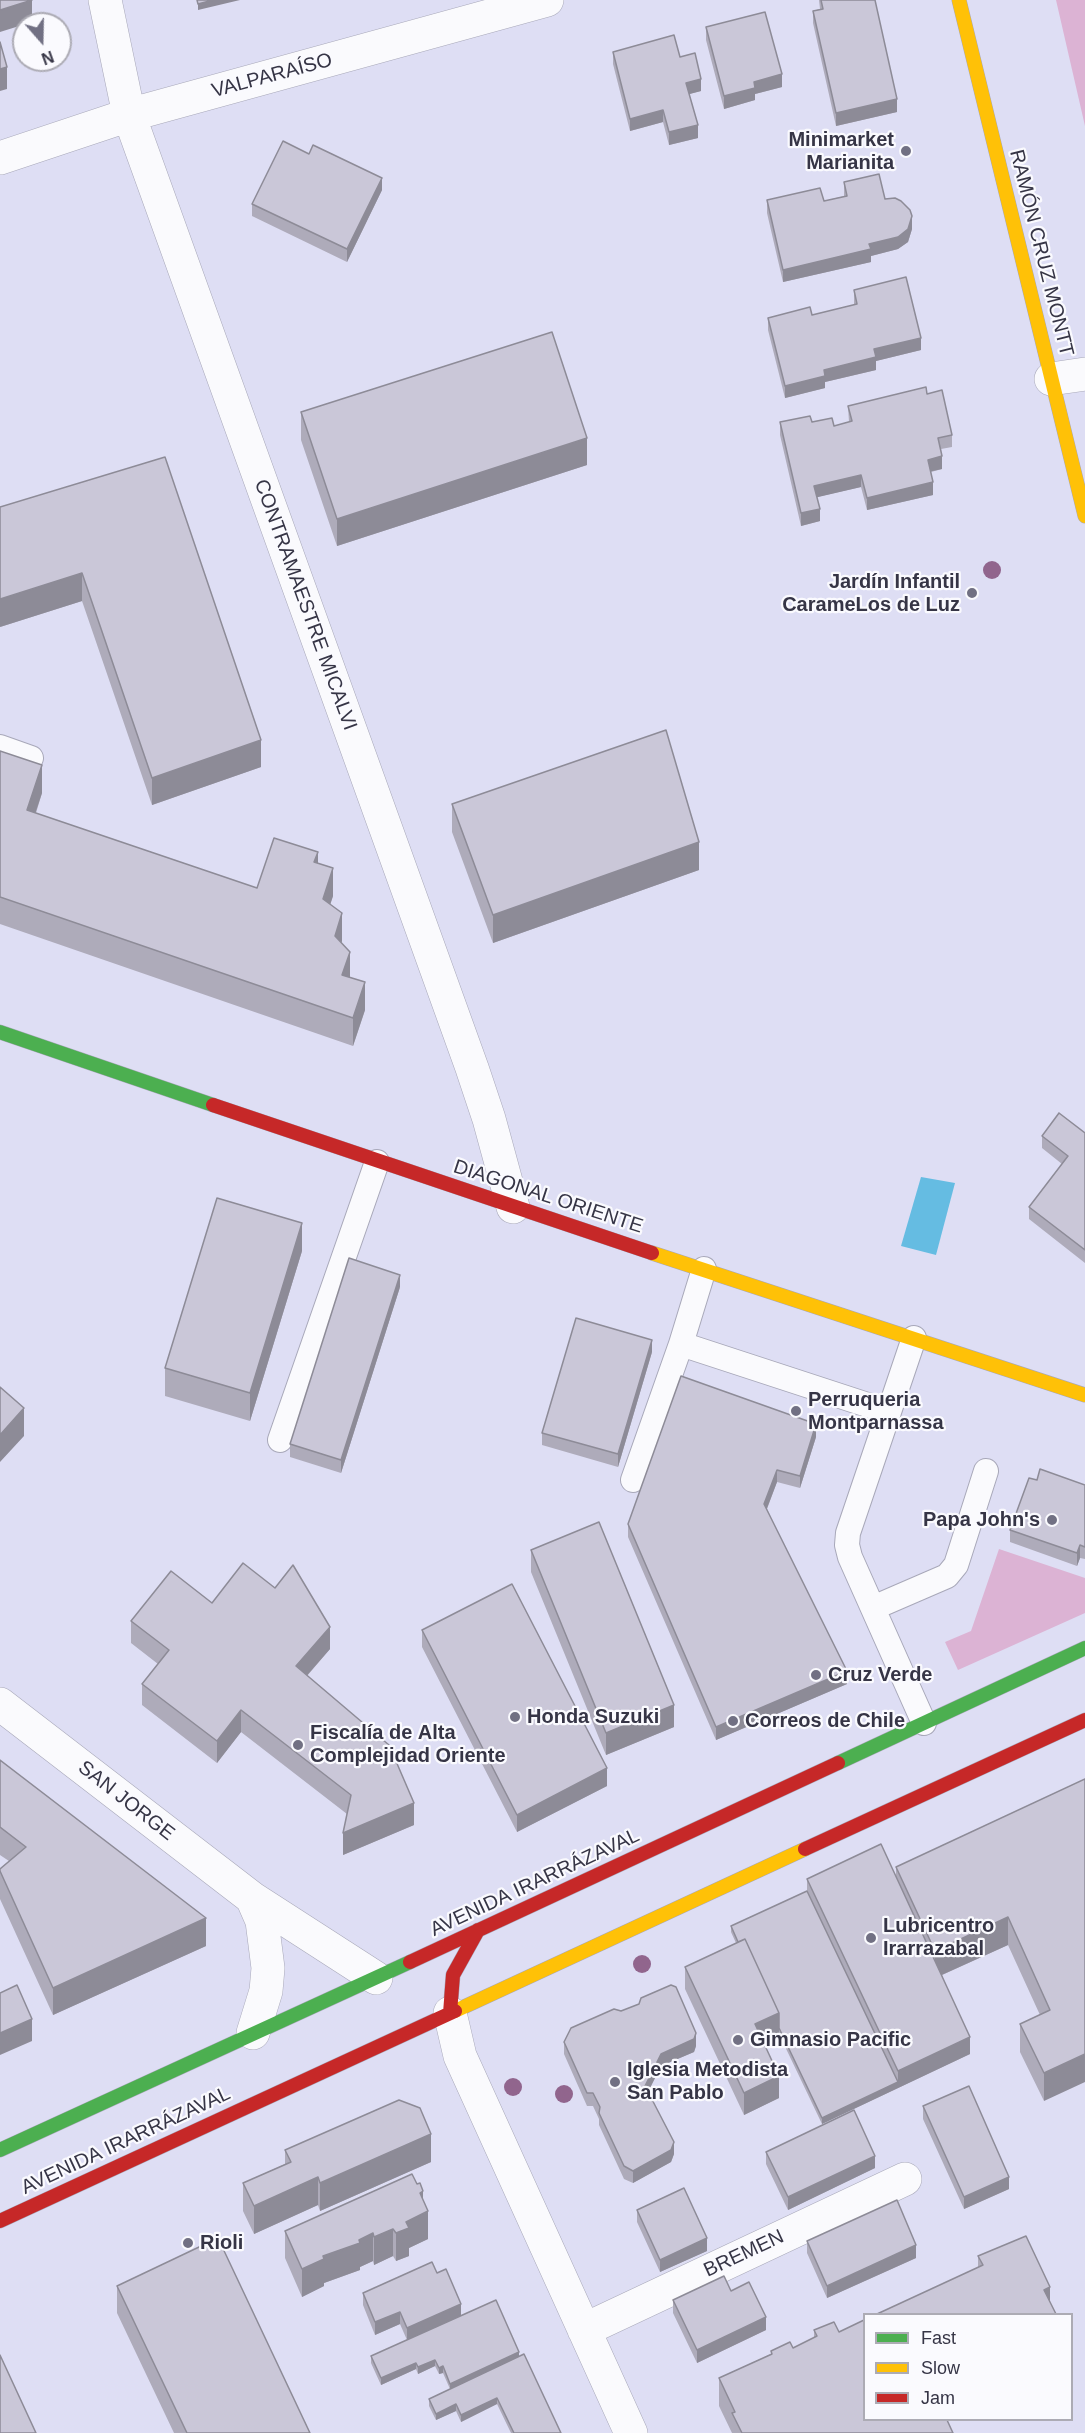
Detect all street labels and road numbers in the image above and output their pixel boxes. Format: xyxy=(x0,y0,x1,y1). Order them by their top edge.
street label: VALPARAÍSO xyxy=(209,48,335,104)
street label: RAMÓN CRUZ MONTT xyxy=(1004,147,1078,359)
street label: CONTRAMAESTRE MICALVI xyxy=(248,476,362,734)
street label: DIAGONAL ORIENTE xyxy=(450,1155,646,1239)
street label: SAN JORGE xyxy=(73,1756,179,1846)
street label: AVENIDA IRARRÁZAVAL xyxy=(427,1824,643,1942)
street label: AVENIDA IRARRÁZAVAL xyxy=(18,2082,234,2200)
street label: BREMEN xyxy=(700,2225,788,2283)

